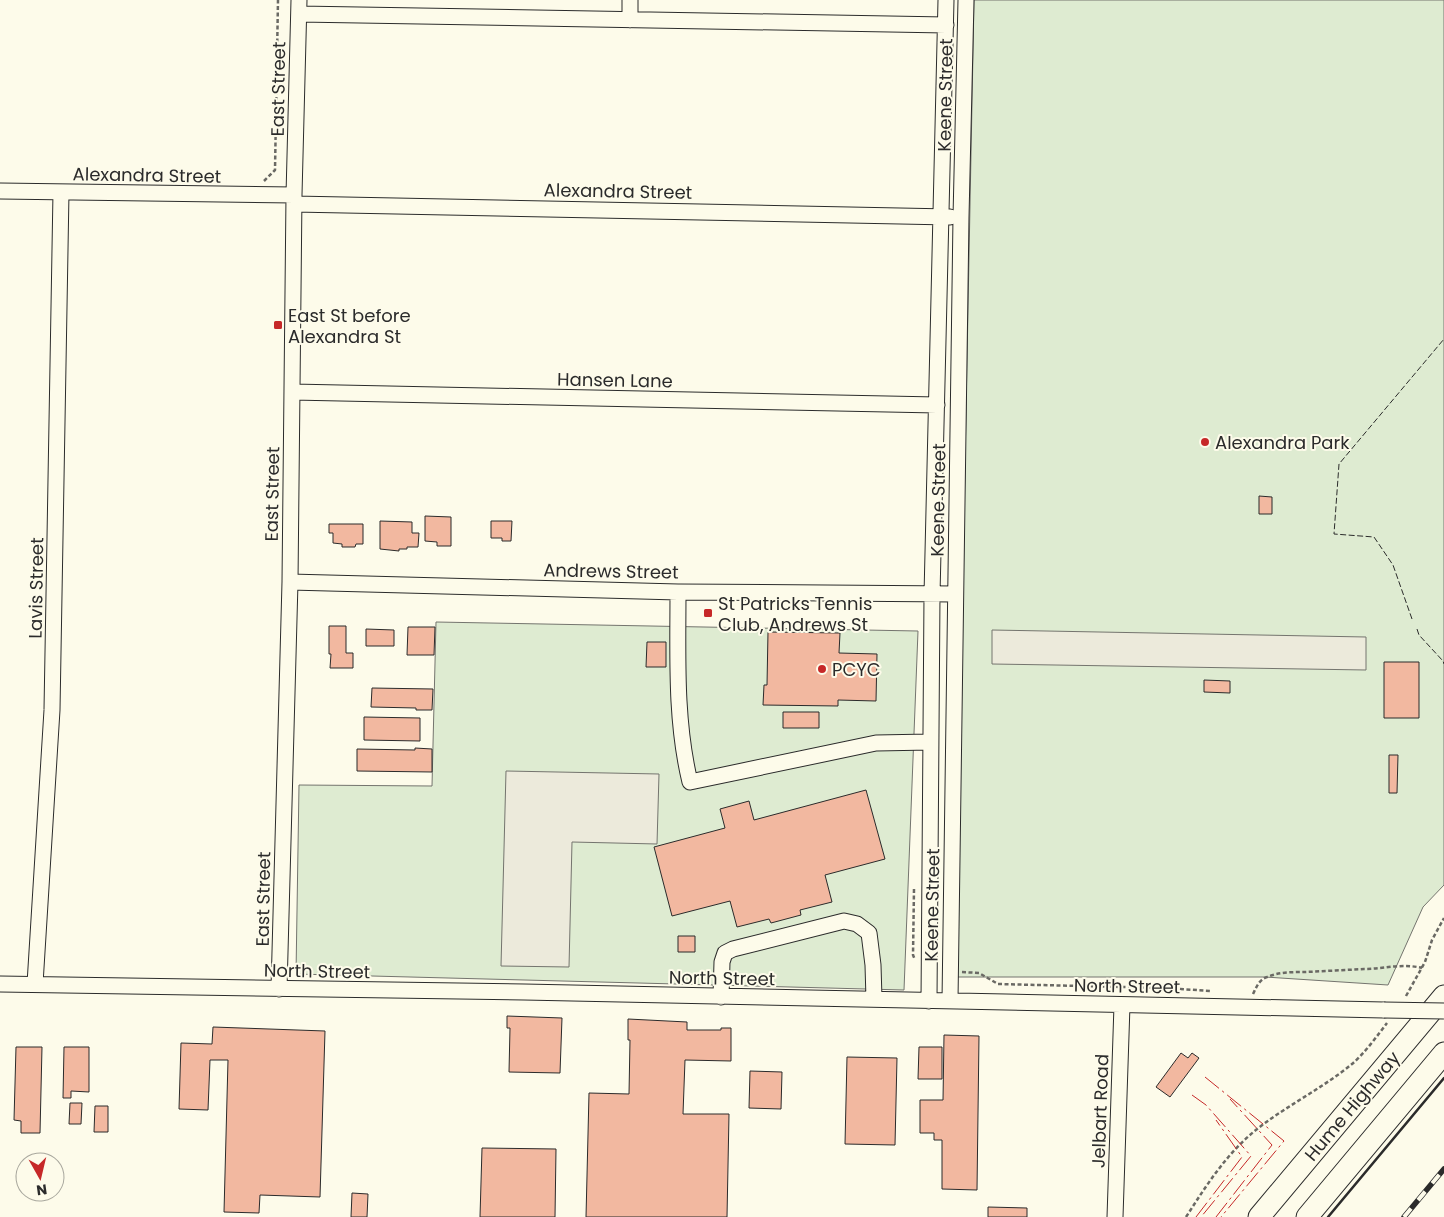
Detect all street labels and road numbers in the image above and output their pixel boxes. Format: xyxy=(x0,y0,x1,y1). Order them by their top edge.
street label: Keene Street xyxy=(932,38,958,152)
street label: East Street xyxy=(265,41,291,137)
street label: Alexandra Street xyxy=(72,161,222,189)
street label: Alexandra Street xyxy=(543,177,693,205)
street label: Hansen Lane xyxy=(557,366,673,394)
street label: Keene Street xyxy=(925,443,951,557)
street label: East Street xyxy=(259,446,285,542)
street label: Lavis Street xyxy=(23,537,49,639)
street label: Andrews Street xyxy=(543,557,679,585)
street label: Keene Street xyxy=(919,848,945,962)
street label: East Street xyxy=(250,851,276,947)
street label: North Street xyxy=(264,958,370,984)
street label: North Street xyxy=(669,965,775,991)
street label: North Street xyxy=(1074,973,1180,999)
street label: Hume Highway xyxy=(1299,1046,1405,1166)
street label: Jelbart Road xyxy=(1086,1053,1114,1169)

